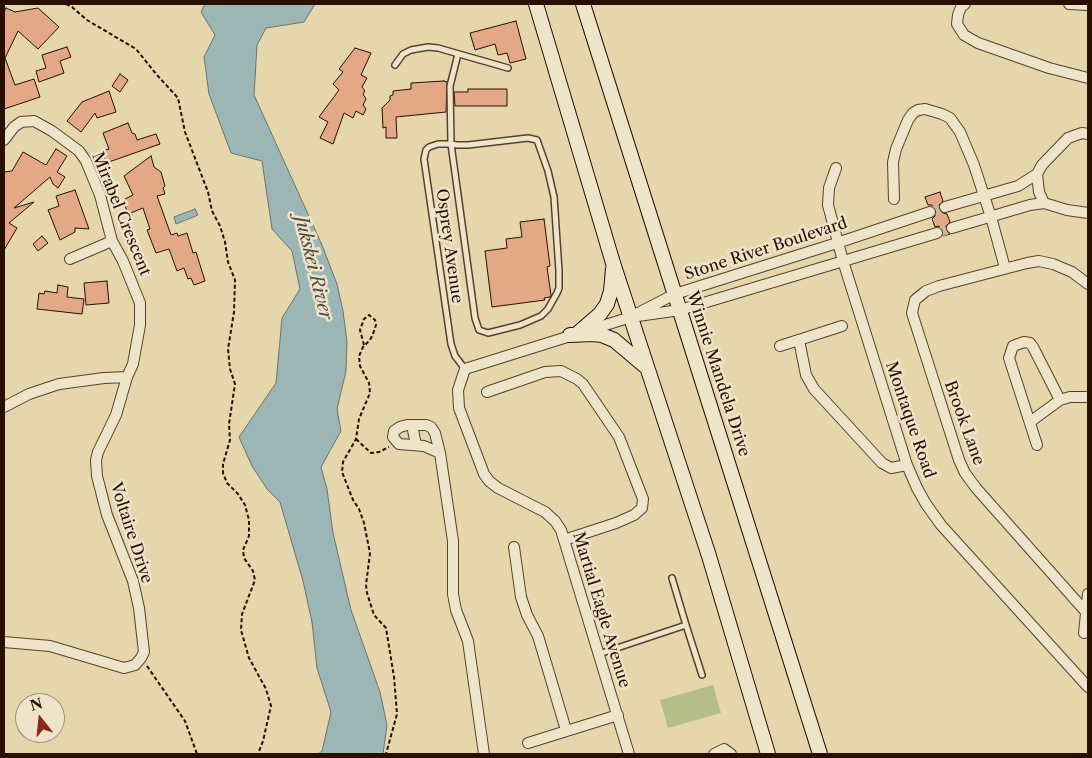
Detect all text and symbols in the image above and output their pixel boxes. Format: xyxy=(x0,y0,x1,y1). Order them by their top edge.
street label: Mirabel Crescent xyxy=(87,149,155,279)
street label: Osprey Avenue xyxy=(431,188,467,304)
water label: Jukskei River xyxy=(290,214,336,322)
street label: Stone River Boulevard xyxy=(682,214,850,284)
street label: Winnie Mandela Drive xyxy=(682,289,754,459)
street label: Montaque Road xyxy=(881,359,939,481)
street label: Brook Lane xyxy=(940,378,988,468)
street label: Voltaire Drive xyxy=(106,480,156,586)
street label: Martial Eagle Avenue xyxy=(568,530,634,690)
north arrow xyxy=(15,693,65,743)
text: N xyxy=(28,694,44,715)

